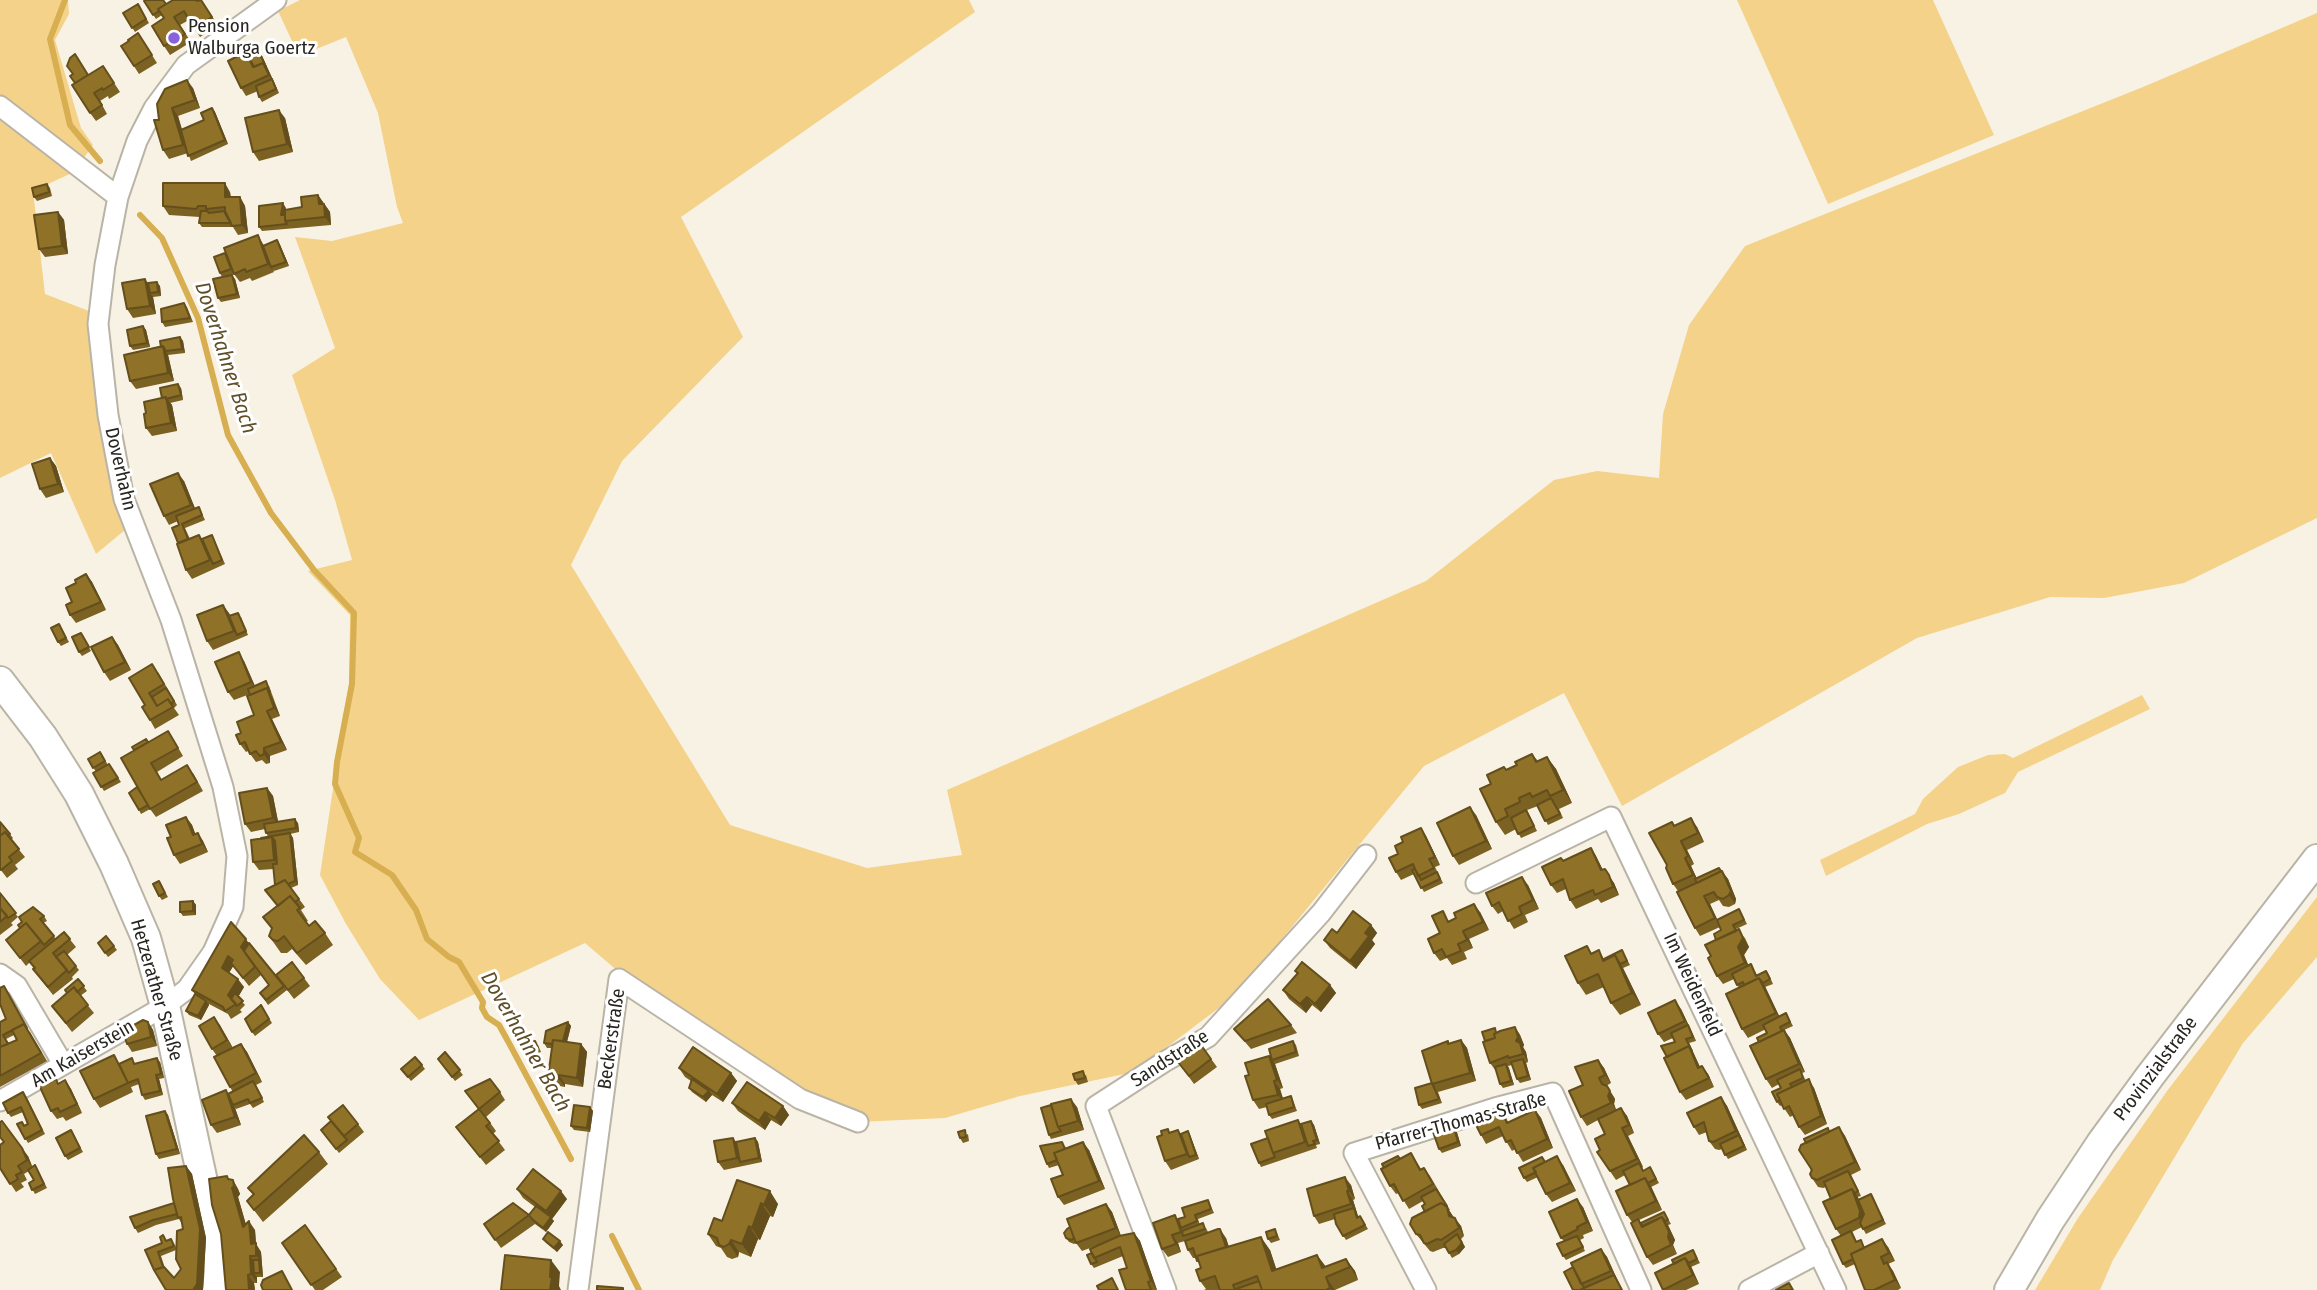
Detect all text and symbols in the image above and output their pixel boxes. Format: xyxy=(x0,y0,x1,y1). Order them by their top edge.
place label: Pension Walburga Goertz xyxy=(188,16,315,60)
marker: Pension Walburga Goertz xyxy=(166,30,182,46)
water label: Doverhahner Bach xyxy=(189,279,261,437)
street label: Doverhahn xyxy=(99,425,141,513)
street label: Hetzerather Straße xyxy=(125,916,187,1064)
street label: Im Weidenfeld xyxy=(1658,929,1726,1041)
water label: Doverhahner Bach xyxy=(475,967,575,1117)
street label: Beckerstraße xyxy=(594,987,630,1091)
street label: Provinzialstraße xyxy=(2109,1012,2203,1126)
street label: Am Kaiserstein xyxy=(27,1015,139,1093)
street label: Sandstraße xyxy=(1127,1025,1213,1093)
street label: Pfarrer-Thomas-Straße xyxy=(1373,1088,1549,1156)

